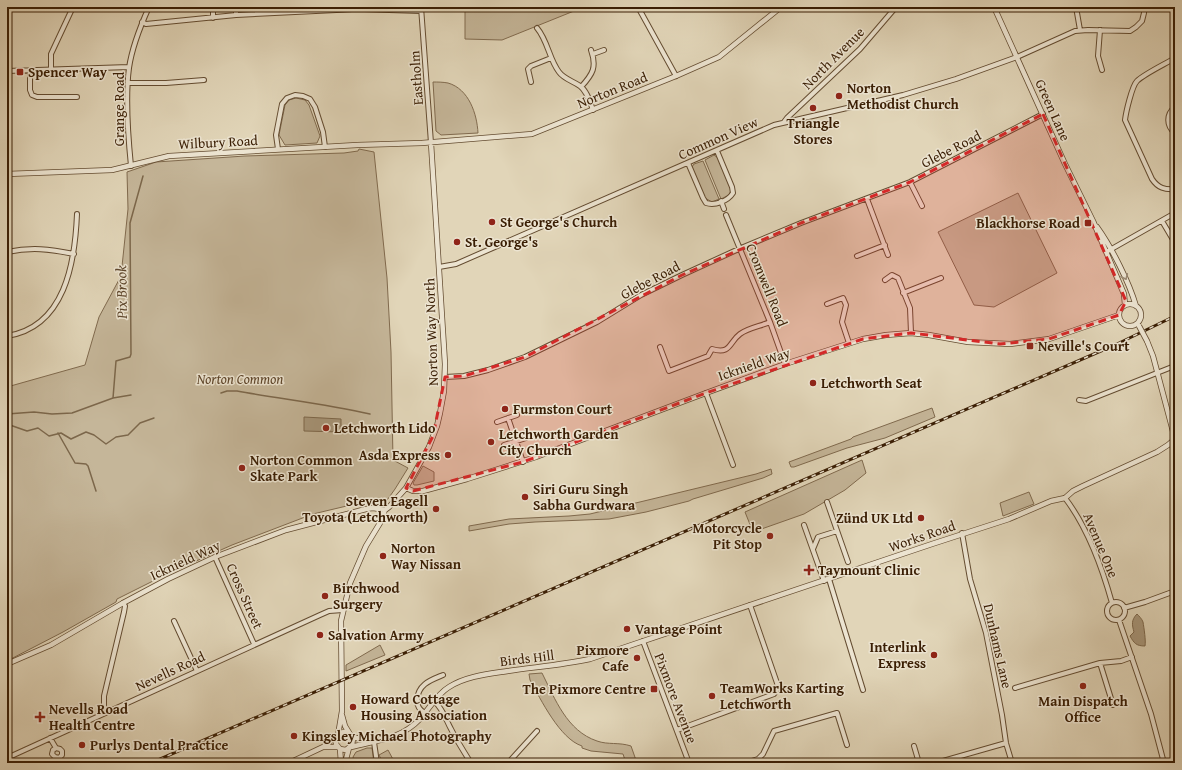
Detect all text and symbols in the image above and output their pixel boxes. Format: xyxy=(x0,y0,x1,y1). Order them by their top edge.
street label: North Avenue xyxy=(797,22,869,94)
street label: Eastholm xyxy=(404,50,428,106)
place label: Spencer Way xyxy=(28,62,108,82)
marker: Spencer Way xyxy=(15,67,25,77)
street label: Norton Road xyxy=(574,67,651,113)
street label: Grange Road xyxy=(109,71,129,146)
street label: Green Lane xyxy=(1030,76,1076,144)
place label: Norton Methodist Church xyxy=(847,78,959,114)
marker: Norton Methodist Church xyxy=(834,91,844,101)
marker: Triangle Stores xyxy=(808,103,818,113)
street label: Common View xyxy=(675,111,761,164)
place label: Triangle Stores xyxy=(786,113,840,149)
street label: Glebe Road xyxy=(918,125,985,173)
street label: Wilbury Road xyxy=(178,130,259,154)
place label: St George's Church xyxy=(500,212,618,232)
place label: Blackhorse Road xyxy=(976,213,1080,233)
marker: St George's Church xyxy=(487,217,497,227)
marker: Blackhorse Road xyxy=(1083,218,1093,228)
place label: St. George's xyxy=(465,232,538,252)
marker: St. George's xyxy=(452,237,462,247)
street label: Cromwell Road xyxy=(741,240,793,330)
street label: Glebe Road xyxy=(617,256,684,304)
water label: Pix Brook xyxy=(110,265,132,320)
one-way arrow xyxy=(1120,273,1128,281)
street label: Norton Way North xyxy=(419,278,443,386)
place label: Neville's Court xyxy=(1038,336,1130,356)
marker: Neville's Court xyxy=(1025,341,1035,351)
street label: Icknield Way xyxy=(715,342,793,386)
park label: Norton Common xyxy=(197,369,283,389)
place label: Letchworth Seat xyxy=(821,373,923,393)
marker: Letchworth Seat xyxy=(808,378,818,388)
place label: Furmston Court xyxy=(513,399,613,419)
marker: Furmston Court xyxy=(500,404,510,414)
place label: Letchworth Lido xyxy=(334,418,436,438)
marker: Letchworth Lido xyxy=(321,423,331,433)
place label: Letchworth Garden City Church xyxy=(499,424,619,460)
marker: Letchworth Garden City Church xyxy=(486,437,496,447)
place label: Asda Express xyxy=(359,445,440,465)
place label: Norton Common Skate Park xyxy=(250,450,353,486)
marker: Asda Express xyxy=(443,450,453,460)
marker: Norton Common Skate Park xyxy=(237,463,247,473)
place label: Siri Guru Singh Sabha Gurdwara xyxy=(533,479,636,515)
place label: Steven Eagell Toyota (Letchworth) xyxy=(302,491,429,527)
marker: Siri Guru Singh Sabha Gurdwara xyxy=(520,492,530,502)
marker: Steven Eagell Toyota (Letchworth) xyxy=(431,504,441,514)
place label: Zünd UK Ltd xyxy=(836,508,913,528)
street label: Avenue One xyxy=(1078,509,1124,581)
marker: Zünd UK Ltd xyxy=(916,513,926,523)
street label: Works Road xyxy=(886,515,959,557)
place label: Motorcycle Pit Stop xyxy=(692,518,762,554)
marker: Motorcycle Pit Stop xyxy=(765,531,775,541)
street label: Icknield Way xyxy=(147,535,223,585)
place label: Norton Way Nissan xyxy=(391,538,462,574)
marker: Norton Way Nissan xyxy=(378,551,388,561)
street label: Cross Street xyxy=(222,560,268,632)
place label: Taymount Clinic xyxy=(818,560,920,580)
marker: Taymount Clinic xyxy=(803,564,815,576)
place label: Birchwood Surgery xyxy=(333,578,400,614)
marker: Birchwood Surgery xyxy=(320,591,330,601)
street label: Dunhams Lane xyxy=(979,602,1018,691)
place label: Vantage Point xyxy=(635,619,723,639)
marker: Vantage Point xyxy=(622,624,632,634)
place label: Salvation Army xyxy=(328,625,425,645)
marker: Salvation Army xyxy=(315,630,325,640)
place label: Interlink Express xyxy=(869,637,927,673)
place label: Pixmore Cafe xyxy=(577,640,629,676)
street label: Birds Hill xyxy=(499,645,555,671)
street label: Nevells Road xyxy=(132,646,209,696)
street label: Pixmore Avenue xyxy=(650,650,703,747)
marker: Interlink Express xyxy=(929,650,939,660)
marker: Pixmore Cafe xyxy=(632,653,642,663)
place label: TeamWorks Karting Letchworth xyxy=(720,678,844,714)
place label: The Pixmore Centre xyxy=(523,679,646,699)
marker: Main Dispatch Office xyxy=(1078,681,1088,691)
marker: The Pixmore Centre xyxy=(649,684,659,694)
place label: Howard Cottage Housing Association xyxy=(361,689,488,725)
marker: TeamWorks Karting Letchworth xyxy=(707,691,717,701)
place label: Main Dispatch Office xyxy=(1038,691,1128,727)
place label: Nevells Road Health Centre xyxy=(49,699,135,735)
marker: Howard Cottage Housing Association xyxy=(348,702,358,712)
marker: Nevells Road Health Centre xyxy=(34,711,46,723)
place label: Kingsley Michael Photography xyxy=(302,726,492,746)
marker: Kingsley Michael Photography xyxy=(289,731,299,741)
place label: Purlys Dental Practice xyxy=(90,735,229,755)
marker: Purlys Dental Practice xyxy=(77,740,87,750)

